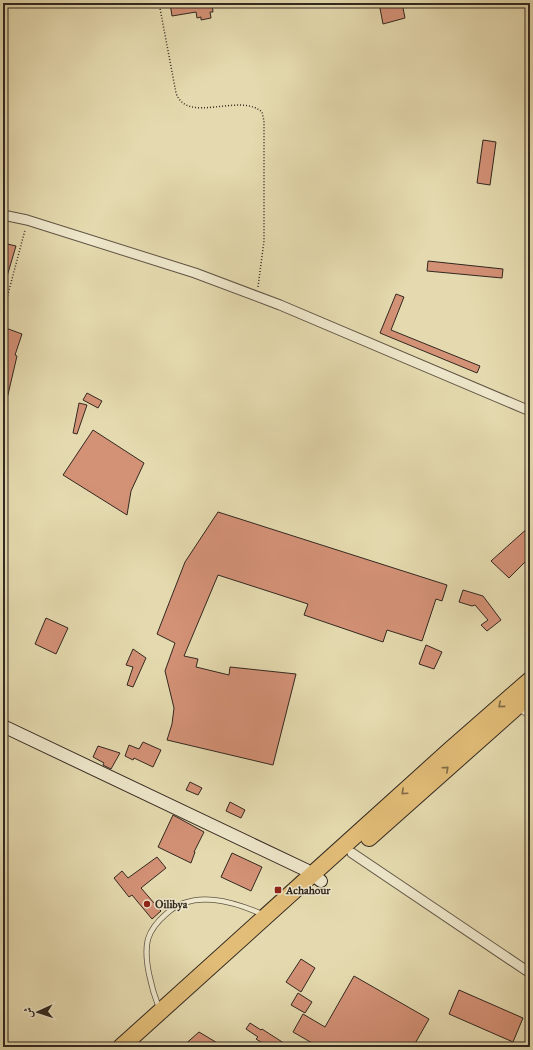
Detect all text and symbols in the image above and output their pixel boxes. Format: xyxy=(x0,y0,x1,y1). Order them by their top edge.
one-way arrow xyxy=(498,701,505,708)
one-way arrow xyxy=(442,766,449,773)
one-way arrow xyxy=(401,787,408,794)
place label: Achahour xyxy=(285,884,331,897)
marker: Achahour xyxy=(273,885,283,895)
place label: Oilibya xyxy=(155,898,188,912)
marker: Oilibya xyxy=(142,899,152,909)
north arrow xyxy=(18,992,58,1032)
text: ش xyxy=(22,1007,35,1018)

